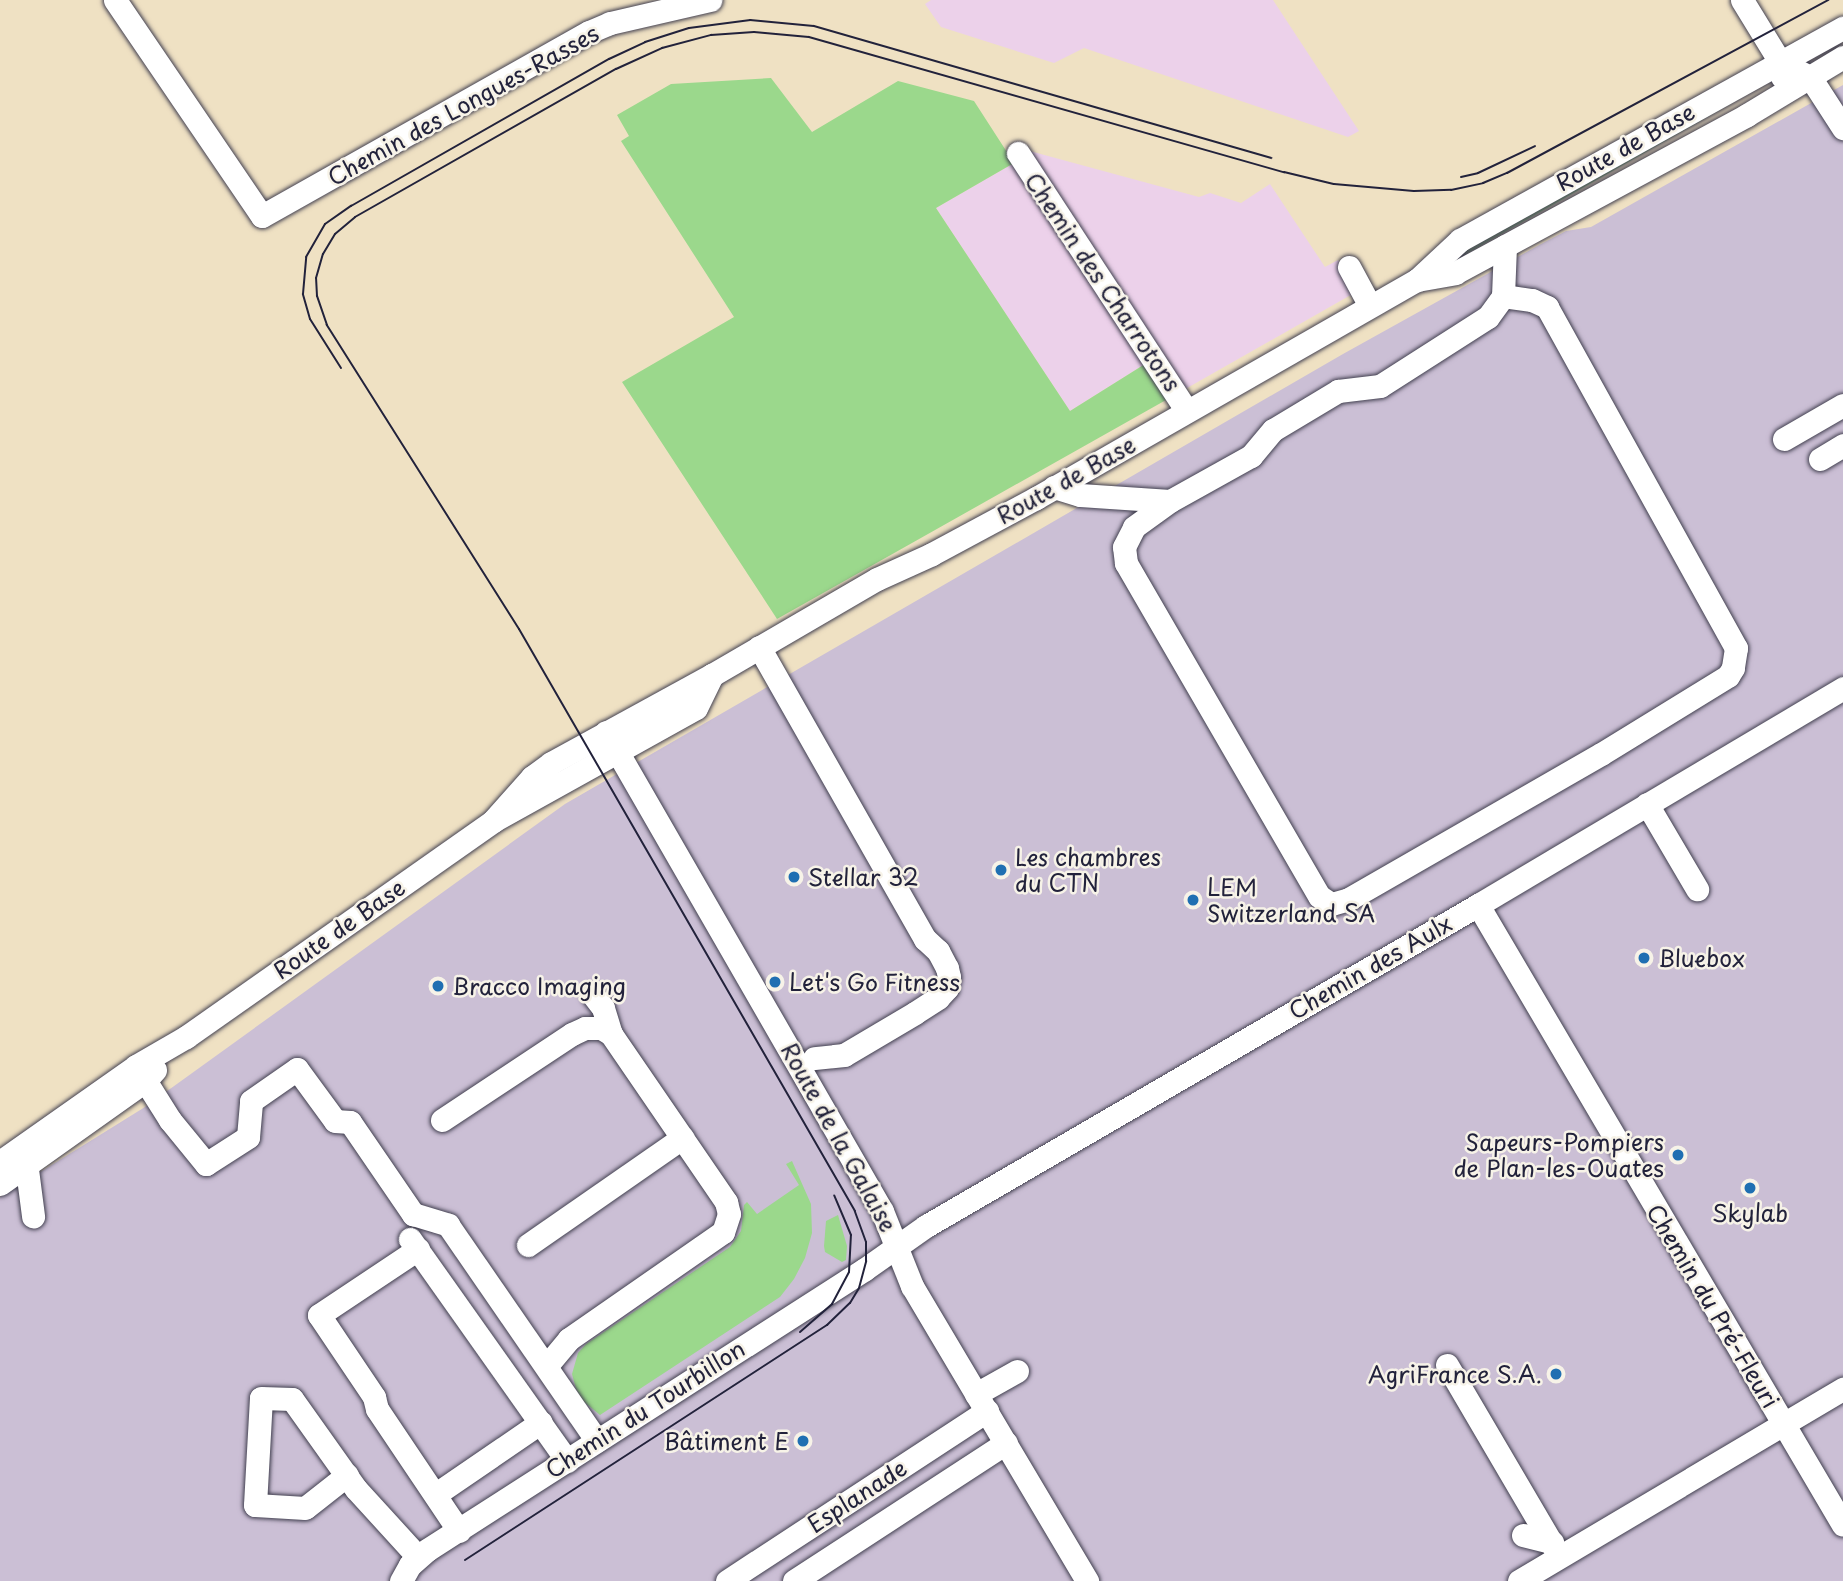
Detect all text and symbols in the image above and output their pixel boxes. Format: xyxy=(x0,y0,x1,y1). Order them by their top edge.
street label: Chemin des Longues-Rasses xyxy=(322,18,604,192)
street label: Route de Base xyxy=(1550,97,1700,197)
street label: Chemin des Charrotons xyxy=(1019,167,1187,397)
street label: Route de Base xyxy=(991,430,1141,530)
place label: Les chambres du CTN xyxy=(1015,843,1165,897)
marker: Les chambres du CTN xyxy=(993,862,1009,878)
place label: Stellar 32 xyxy=(808,863,919,891)
marker: Stellar 32 xyxy=(786,869,802,885)
street label: Route de Base xyxy=(267,873,411,985)
place label: LEM Switzerland SA xyxy=(1207,873,1374,927)
marker: LEM Switzerland SA xyxy=(1185,892,1201,908)
street label: Chemin des Aulx xyxy=(1284,909,1456,1025)
place label: Bluebox xyxy=(1658,944,1745,972)
marker: Bluebox xyxy=(1636,950,1652,966)
place label: Let's Go Fitness xyxy=(789,968,962,996)
place label: Bracco Imaging xyxy=(452,972,626,1000)
marker: Let's Go Fitness xyxy=(767,974,783,990)
marker: Bracco Imaging xyxy=(430,978,446,994)
street label: Route de la Galaise xyxy=(775,1037,903,1237)
place label: Sapeurs-Pompiers de Plan-les-Ouates xyxy=(1453,1128,1664,1182)
marker: Sapeurs-Pompiers de Plan-les-Ouates xyxy=(1670,1147,1686,1163)
marker: Skylab xyxy=(1742,1180,1758,1196)
street label: Chemin du Pré-Fleuri xyxy=(1641,1199,1785,1413)
place label: Skylab xyxy=(1712,1199,1788,1227)
street label: Chemin du Tourbillon xyxy=(539,1334,751,1484)
place label: AgriFrance S.A. xyxy=(1366,1360,1542,1388)
marker: AgriFrance S.A. xyxy=(1548,1366,1564,1382)
place label: Bâtiment E xyxy=(665,1427,789,1455)
marker: Bâtiment E xyxy=(795,1433,811,1449)
street label: Esplanade xyxy=(802,1454,912,1538)

